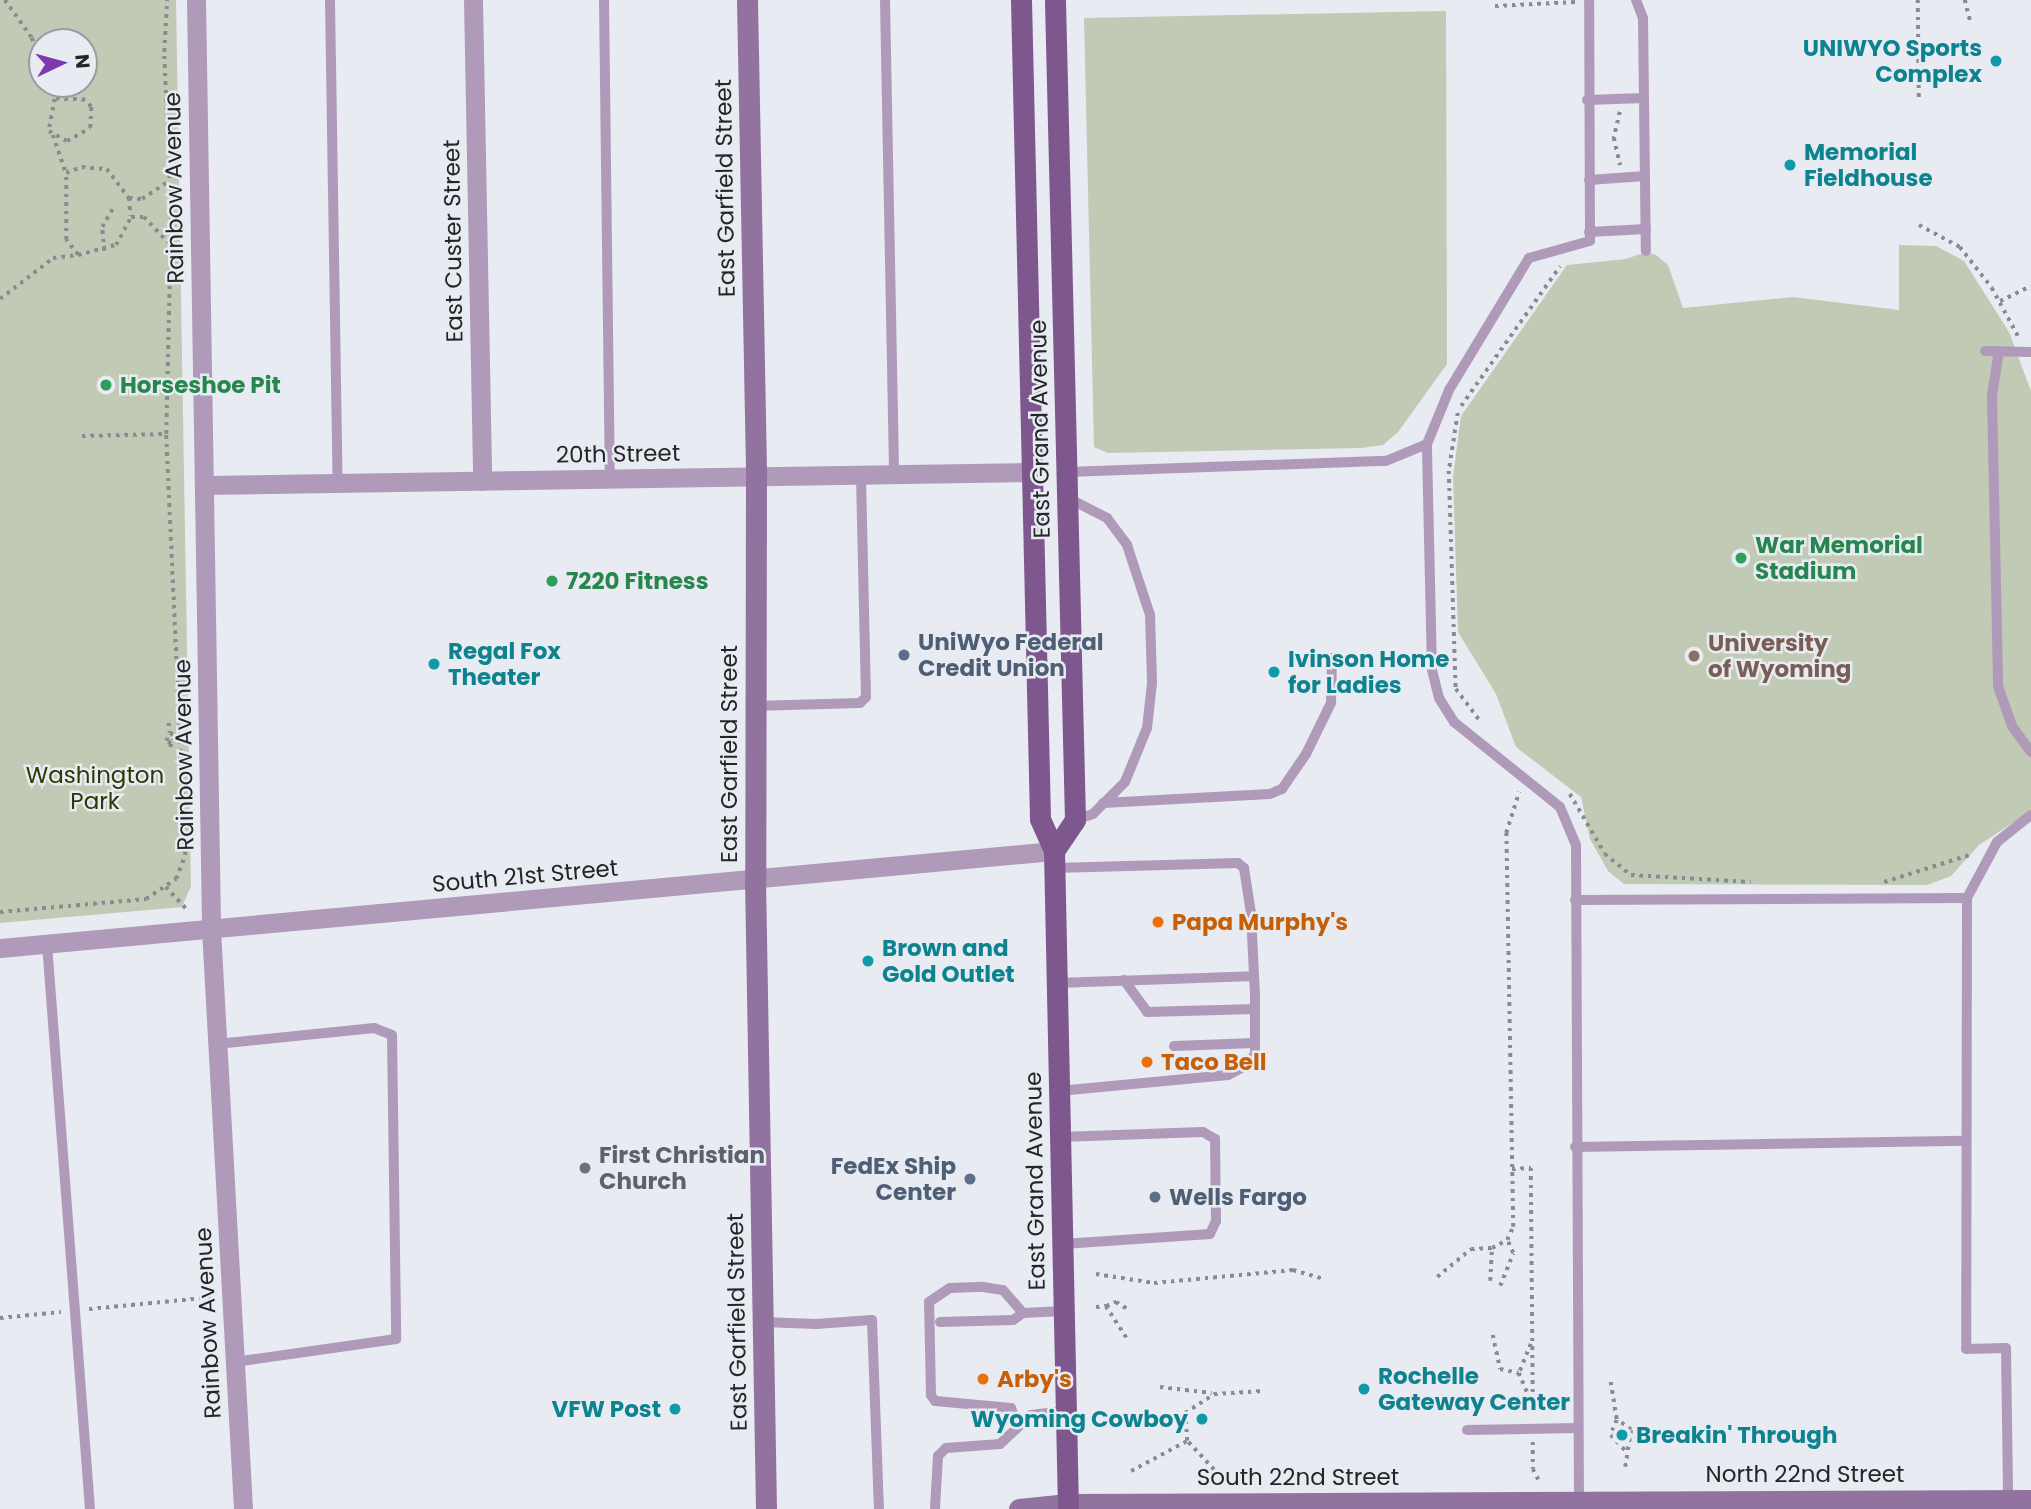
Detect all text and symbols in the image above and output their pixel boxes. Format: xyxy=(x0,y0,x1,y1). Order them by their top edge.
north arrow xyxy=(28,28,98,98)
place label: UNIWYO Sports Complex xyxy=(1803,34,1982,88)
text: N xyxy=(68,53,96,70)
marker: UNIWYO Sports Complex xyxy=(1988,53,2004,69)
street label: East Garfield Street xyxy=(709,79,741,297)
street label: Rainbow Avenue xyxy=(159,92,189,284)
place label: Memorial Fieldhouse xyxy=(1804,138,1933,192)
street label: East Custer Street xyxy=(437,139,469,343)
marker: Memorial Fieldhouse xyxy=(1782,157,1798,173)
street label: East Grand Avenue xyxy=(1024,319,1056,539)
place label: Horseshoe Pit xyxy=(120,371,281,399)
marker: Horseshoe Pit xyxy=(98,377,114,393)
street label: 20th Street xyxy=(556,439,680,469)
place label: War Memorial Stadium xyxy=(1755,531,1923,585)
marker: War Memorial Stadium xyxy=(1733,550,1749,566)
place label: 7220 Fitness xyxy=(566,567,708,595)
marker: 7220 Fitness xyxy=(544,573,560,589)
place label: UniWyo Federal Credit Union xyxy=(918,628,1104,682)
place label: University of Wyoming xyxy=(1708,629,1851,683)
place label: Regal Fox Theater xyxy=(448,637,561,691)
street label: East Garfield Street xyxy=(715,645,743,863)
place label: Ivinson Home for Ladies xyxy=(1288,645,1449,699)
marker: UniWyo Federal Credit Union xyxy=(896,647,912,663)
marker: University of Wyoming xyxy=(1686,648,1702,664)
marker: Regal Fox Theater xyxy=(426,656,442,672)
street label: Rainbow Avenue xyxy=(169,659,199,851)
marker: Ivinson Home for Ladies xyxy=(1266,664,1282,680)
park label: Washington Park xyxy=(26,761,164,815)
street label: South 21st Street xyxy=(431,854,619,898)
place label: Papa Murphy's xyxy=(1172,908,1348,936)
marker: Papa Murphy's xyxy=(1150,914,1166,930)
place label: Brown and Gold Outlet xyxy=(882,934,1015,988)
marker: Brown and Gold Outlet xyxy=(860,953,876,969)
place label: Taco Bell xyxy=(1161,1048,1267,1076)
marker: Taco Bell xyxy=(1139,1054,1155,1070)
street label: East Grand Avenue xyxy=(1019,1071,1051,1291)
place label: First Christian Church xyxy=(599,1141,765,1195)
place label: FedEx Ship Center xyxy=(831,1152,956,1206)
marker: First Christian Church xyxy=(577,1160,593,1176)
marker: FedEx Ship Center xyxy=(962,1171,978,1187)
place label: Wells Fargo xyxy=(1169,1183,1307,1211)
marker: Wells Fargo xyxy=(1147,1189,1163,1205)
street label: East Garfield Street xyxy=(721,1213,753,1431)
street label: Rainbow Avenue xyxy=(189,1227,227,1419)
place label: Rochelle Gateway Center xyxy=(1378,1362,1570,1416)
place label: Arby's xyxy=(997,1365,1072,1393)
marker: Arby's xyxy=(975,1371,991,1387)
marker: Rochelle Gateway Center xyxy=(1356,1381,1372,1397)
place label: VFW Post xyxy=(551,1395,661,1423)
marker: VFW Post xyxy=(667,1401,683,1417)
place label: Wyoming Cowboy xyxy=(971,1405,1188,1433)
marker: Wyoming Cowboy xyxy=(1194,1411,1210,1427)
place label: Breakin' Through xyxy=(1636,1421,1837,1449)
marker: Breakin' Through xyxy=(1614,1427,1630,1443)
street label: North 22nd Street xyxy=(1706,1460,1904,1488)
street label: South 22nd Street xyxy=(1197,1463,1399,1491)

